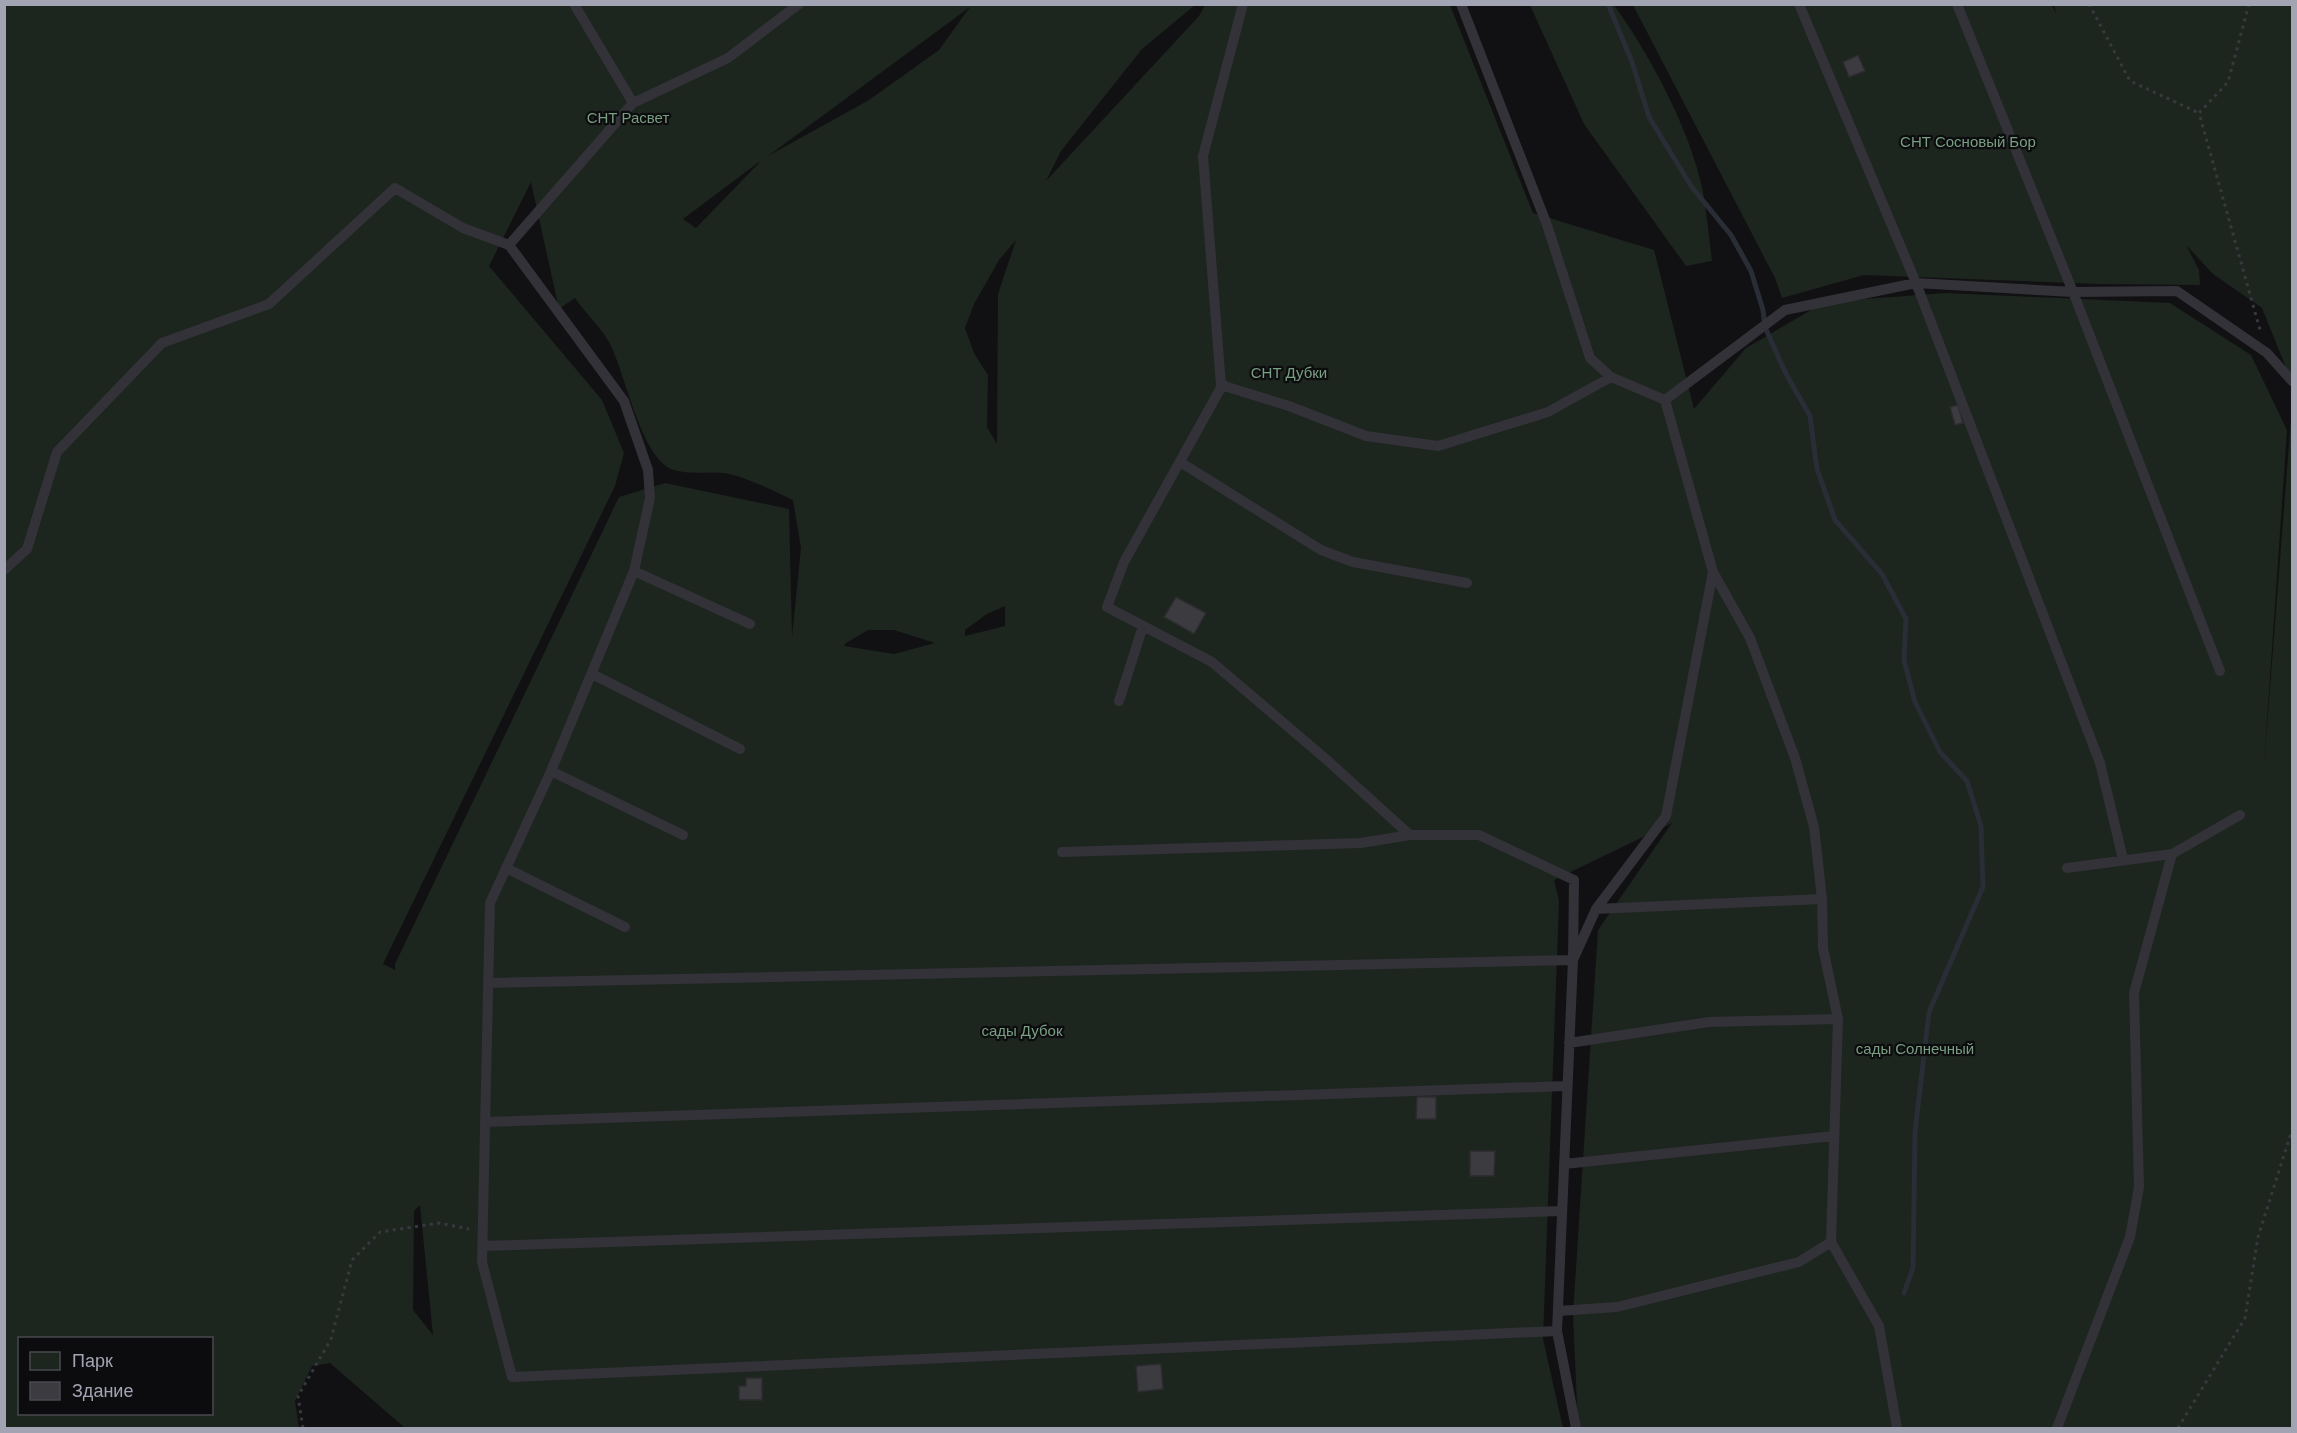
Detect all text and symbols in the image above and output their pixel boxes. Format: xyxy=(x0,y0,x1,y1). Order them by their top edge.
park label: СНТ Расвет xyxy=(587,108,669,128)
park label: СНТ Сосновый Бор xyxy=(1900,132,2036,152)
park label: СНТ Дубки xyxy=(1251,363,1327,383)
park label: сады Дубок xyxy=(981,1021,1063,1041)
park label: сады Солнечный xyxy=(1856,1039,1974,1059)
legend xyxy=(18,1337,213,1415)
text: Парк xyxy=(72,1349,113,1373)
text: Здание xyxy=(72,1379,133,1403)

